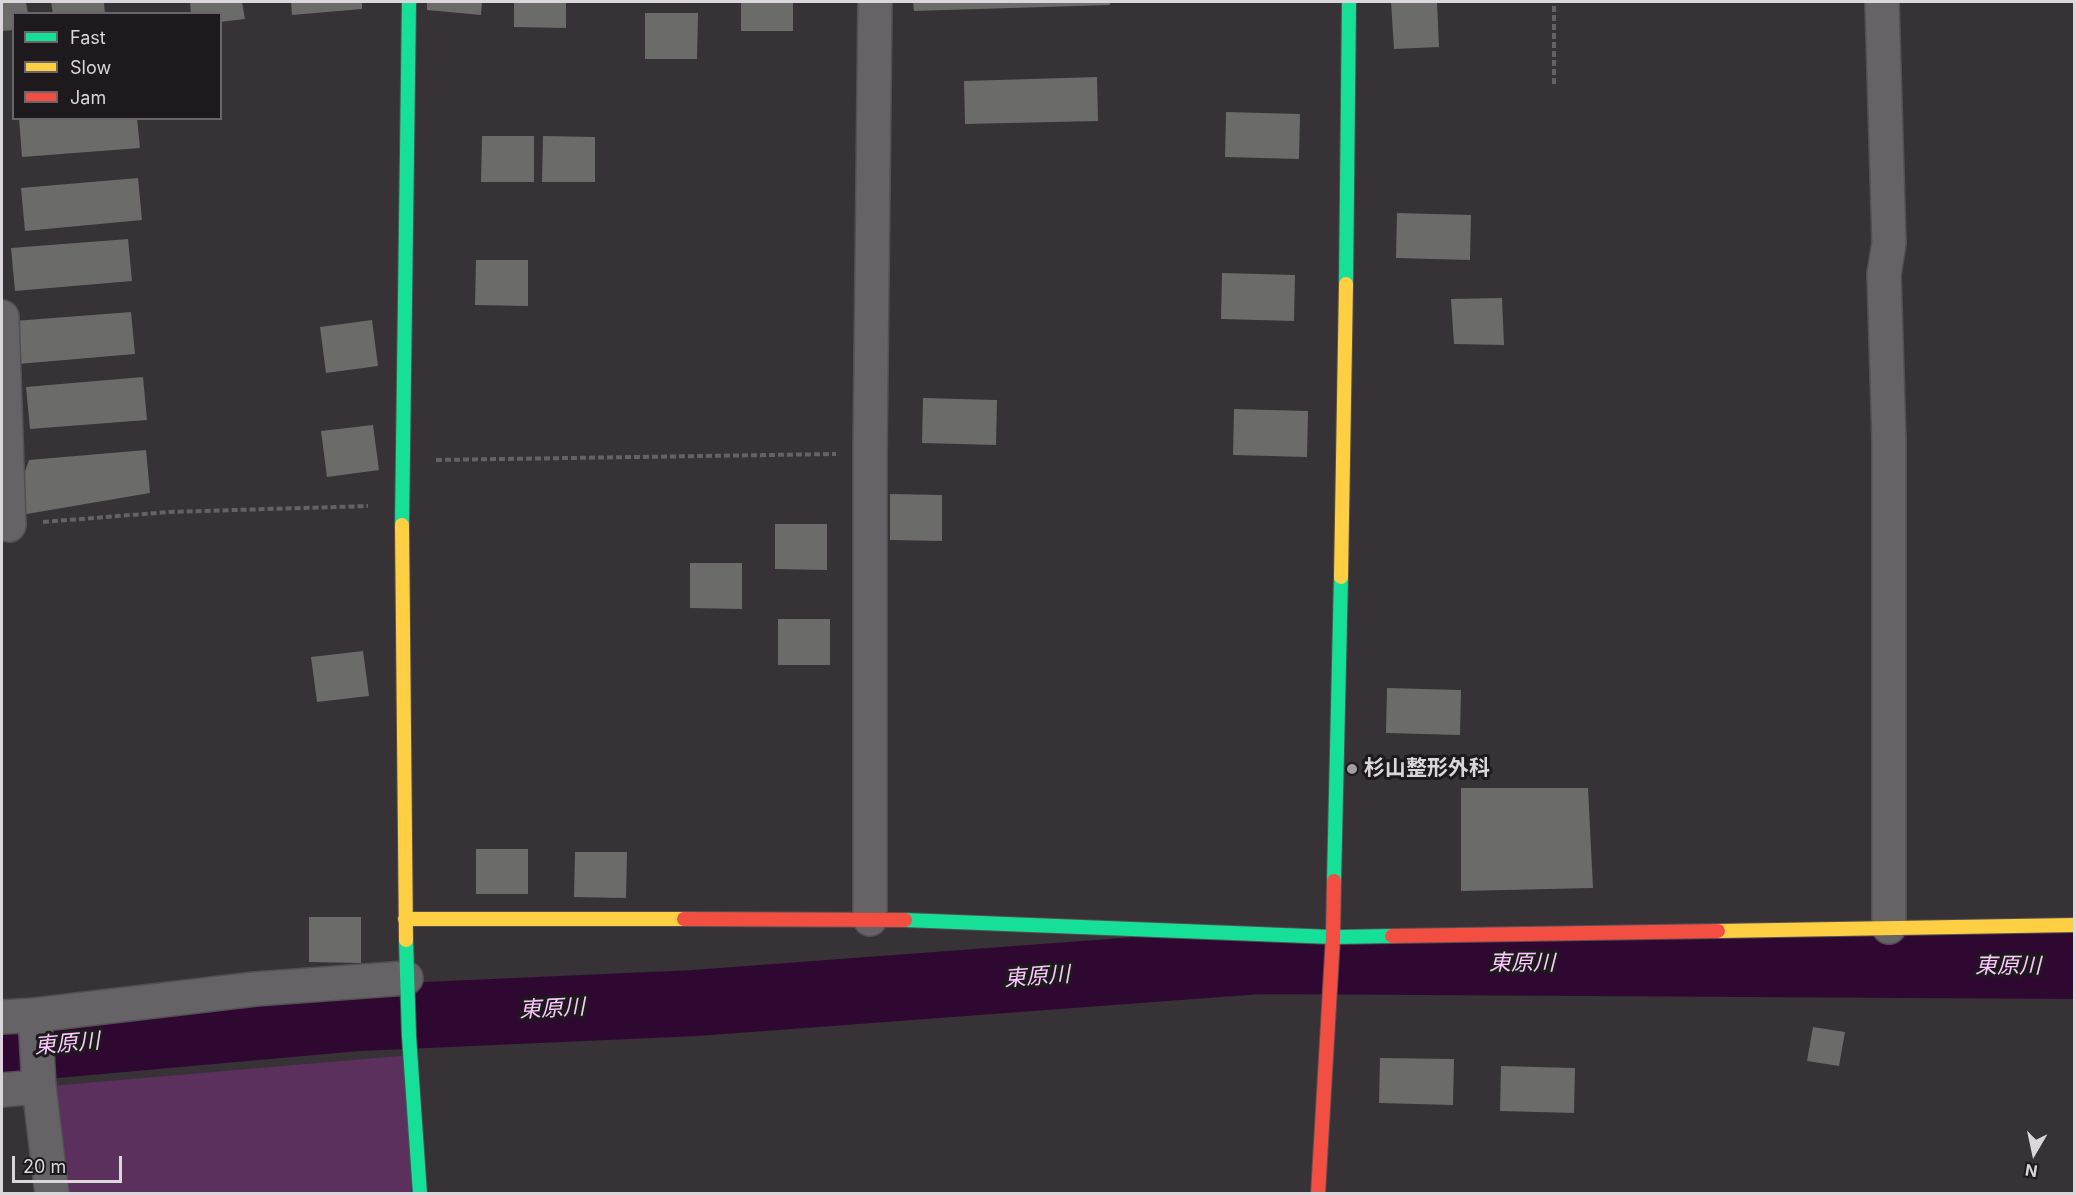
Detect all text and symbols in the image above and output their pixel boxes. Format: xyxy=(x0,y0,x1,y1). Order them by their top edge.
legend xyxy=(12,12,222,120)
text: Fast xyxy=(70,27,106,48)
text: Slow xyxy=(70,57,111,78)
text: Jam xyxy=(70,87,106,108)
place label: 杉山整形外科 xyxy=(1364,756,1490,782)
marker: 杉山整形外科 xyxy=(1345,762,1359,776)
water label: 東原川 xyxy=(1489,950,1555,976)
water label: 東原川 xyxy=(1975,953,2041,979)
water label: 東原川 xyxy=(1003,962,1071,992)
water label: 東原川 xyxy=(518,994,586,1024)
water label: 東原川 xyxy=(33,1028,101,1060)
north arrow xyxy=(2004,1123,2064,1183)
scale bar xyxy=(15,1144,124,1182)
text: 20 m xyxy=(23,1156,66,1177)
text: N xyxy=(2024,1160,2039,1182)

